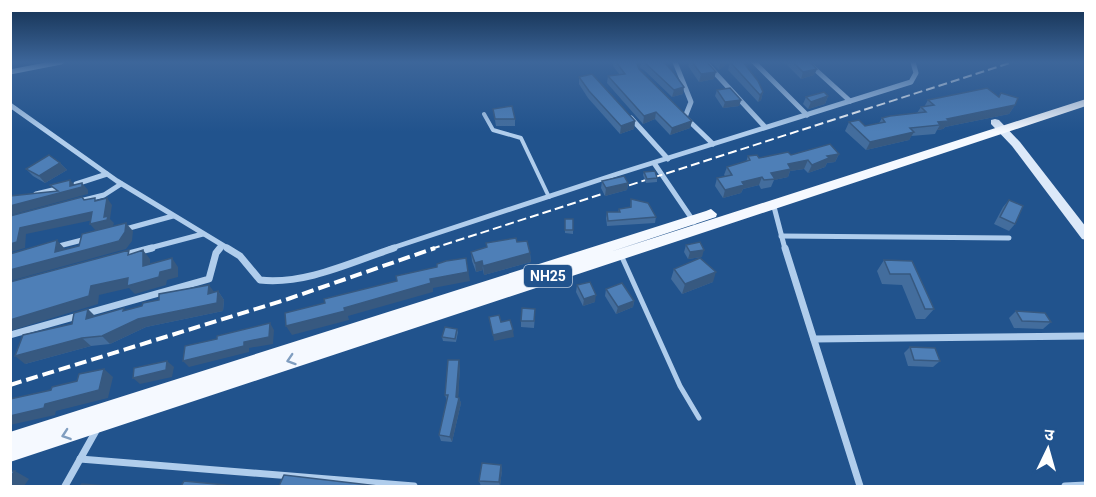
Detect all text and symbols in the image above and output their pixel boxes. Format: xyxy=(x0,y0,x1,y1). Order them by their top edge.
road number: NH25 xyxy=(524,265,572,287)
one-way arrow xyxy=(286,353,297,365)
north arrow xyxy=(1018,419,1078,479)
text: उ xyxy=(1044,425,1055,444)
one-way arrow xyxy=(61,428,72,440)

